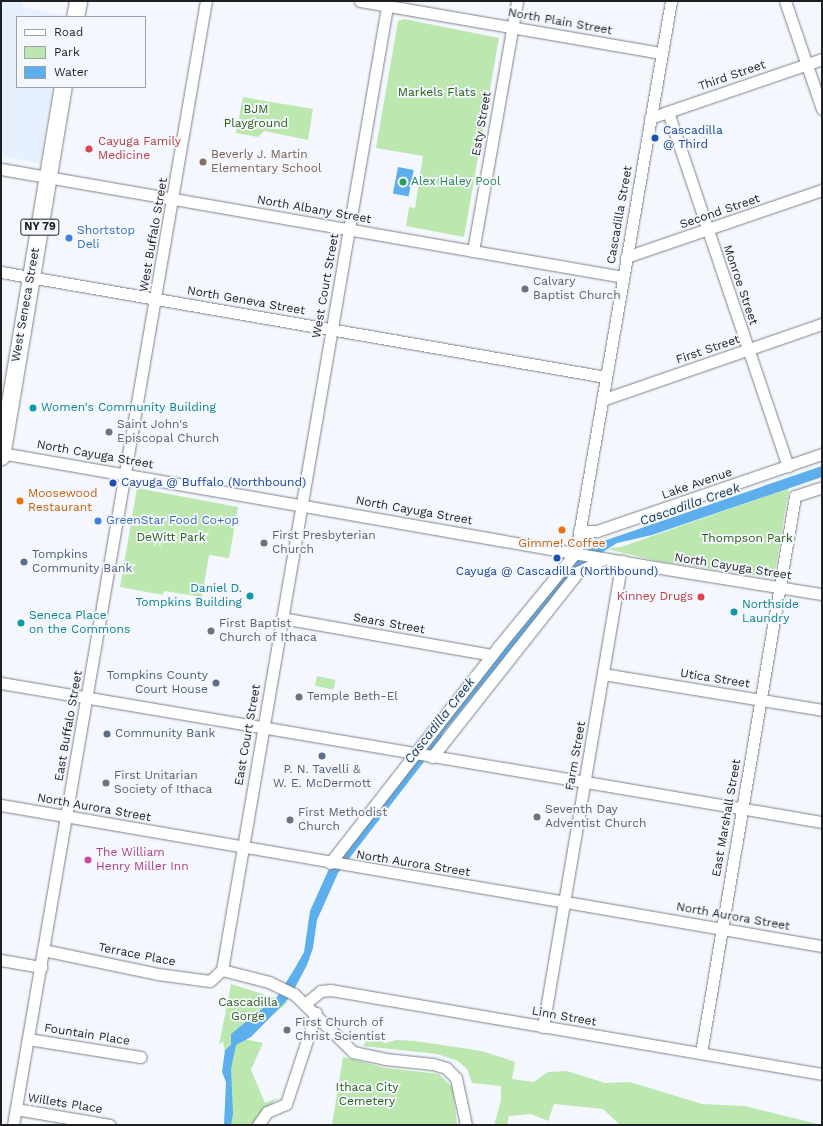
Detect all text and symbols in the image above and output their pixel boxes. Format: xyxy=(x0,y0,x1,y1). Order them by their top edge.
street label: North Plain Street xyxy=(507,6,613,38)
legend xyxy=(16,16,146,88)
text: Road xyxy=(54,25,83,39)
text: Park xyxy=(54,45,80,59)
street label: Third Street xyxy=(697,58,767,94)
text: Water xyxy=(54,65,88,79)
park label: Markels Flats xyxy=(398,86,476,100)
street label: Esty Street xyxy=(469,91,495,157)
park label: BJM Playground xyxy=(224,103,288,131)
place label: Cascadilla @ Third xyxy=(663,124,723,152)
marker: Cascadilla @ Third xyxy=(650,133,660,143)
place label: Cayuga Family Medicine xyxy=(98,135,181,163)
marker: Cayuga Family Medicine xyxy=(83,143,95,155)
place label: Beverly J. Martin Elementary School xyxy=(211,148,322,176)
marker: Beverly J. Martin Elementary School xyxy=(198,157,208,167)
street label: Cascadilla Street xyxy=(604,165,636,265)
place label: Alex Haley Pool xyxy=(411,175,501,189)
street label: West Buffalo Street xyxy=(137,177,171,293)
marker: Alex Haley Pool xyxy=(398,177,408,187)
street label: Second Street xyxy=(678,192,762,232)
street label: North Albany Street xyxy=(255,193,373,227)
road number: NY 79 xyxy=(20,218,60,236)
place label: Shortstop Deli xyxy=(77,224,135,252)
marker: Shortstop Deli xyxy=(64,233,74,243)
street label: West Court Street xyxy=(310,233,342,339)
street label: Monroe Street xyxy=(720,243,760,327)
street label: West Seneca Street xyxy=(9,247,43,363)
place label: Calvary Baptist Church xyxy=(533,275,621,303)
street label: North Geneva Street xyxy=(186,284,306,318)
marker: Calvary Baptist Church xyxy=(520,284,530,294)
street label: First Street xyxy=(674,332,742,368)
place label: Women's Community Building xyxy=(41,401,216,415)
marker: Women's Community Building xyxy=(28,403,38,413)
place label: Saint John's Episcopal Church xyxy=(117,418,220,446)
marker: Saint John's Episcopal Church xyxy=(104,427,114,437)
street label: North Cayuga Street xyxy=(35,438,155,472)
street label: Lake Avenue xyxy=(660,465,734,503)
place label: Cayuga @ Buffalo (Northbound) xyxy=(121,476,306,490)
marker: Cayuga @ Buffalo (Northbound) xyxy=(108,478,118,488)
water label: Cascadilla Creek xyxy=(638,481,742,529)
place label: Moosewood Restaurant xyxy=(28,487,97,515)
street label: North Cayuga Street xyxy=(354,494,474,528)
marker: Moosewood Restaurant xyxy=(15,496,25,506)
place label: GreenStar Food Co+op xyxy=(106,514,239,528)
marker: GreenStar Food Co+op xyxy=(93,516,103,526)
marker: Gimme! Coffee xyxy=(557,525,567,535)
place label: First Presbyterian Church xyxy=(272,529,376,557)
park label: DeWitt Park xyxy=(136,531,206,545)
park label: Thompson Park xyxy=(701,532,793,546)
place label: Gimme! Coffee xyxy=(518,537,606,551)
marker: First Presbyterian Church xyxy=(259,538,269,548)
place label: Tompkins Community Bank xyxy=(32,548,132,576)
street label: North Cayuga Street xyxy=(673,551,793,583)
marker: Cayuga @ Cascadilla (Northbound) xyxy=(552,553,562,563)
marker: Tompkins Community Bank xyxy=(19,557,29,567)
place label: Cayuga @ Cascadilla (Northbound) xyxy=(455,565,659,579)
place label: Daniel D. Tompkins Building xyxy=(135,582,242,610)
place label: Kinney Drugs xyxy=(617,590,693,604)
marker: Daniel D. Tompkins Building xyxy=(245,591,255,601)
marker: Kinney Drugs xyxy=(696,592,706,602)
place label: Northside Laundry xyxy=(742,598,799,626)
marker: Northside Laundry xyxy=(729,607,739,617)
place label: Seneca Place on the Commons xyxy=(29,609,130,637)
street label: Sears Street xyxy=(352,611,426,637)
place label: First Baptist Church of Ithaca xyxy=(219,617,317,645)
marker: Seneca Place on the Commons xyxy=(16,618,26,628)
marker: First Baptist Church of Ithaca xyxy=(206,626,216,636)
street label: Utica Street xyxy=(679,666,751,692)
place label: Tompkins County Court House xyxy=(107,669,208,697)
street label: East Buffalo Street xyxy=(52,670,86,782)
water label: Cascadilla Creek xyxy=(401,675,479,767)
marker: Tompkins County Court House xyxy=(211,678,221,688)
street label: East Court Street xyxy=(232,683,264,787)
place label: Temple Beth-El xyxy=(307,690,398,704)
marker: Temple Beth-El xyxy=(294,692,304,702)
street label: Farm Street xyxy=(563,720,589,792)
place label: Community Bank xyxy=(115,727,215,741)
marker: Community Bank xyxy=(102,729,112,739)
marker: P. N. Tavelli & W. E. McDermott xyxy=(317,751,327,761)
street label: East Marshall Street xyxy=(710,758,744,878)
place label: P. N. Tavelli & W. E. McDermott xyxy=(273,763,371,791)
place label: First Unitarian Society of Ithaca xyxy=(114,769,213,797)
marker: First Unitarian Society of Ithaca xyxy=(101,778,111,788)
street label: North Aurora Street xyxy=(36,791,152,825)
place label: Seventh Day Adventist Church xyxy=(545,803,646,831)
place label: First Methodist Church xyxy=(298,806,387,834)
marker: Seventh Day Adventist Church xyxy=(532,812,542,822)
marker: First Methodist Church xyxy=(285,815,295,825)
place label: The William Henry Miller Inn xyxy=(96,846,189,874)
street label: North Aurora Street xyxy=(355,848,471,880)
marker: The William Henry Miller Inn xyxy=(83,855,93,865)
street label: North Aurora Street xyxy=(675,900,791,934)
street label: Terrace Place xyxy=(97,940,177,970)
park label: Cascadilla Gorge xyxy=(218,996,278,1024)
street label: Linn Street xyxy=(531,1004,597,1030)
place label: First Church of Christ Scientist xyxy=(295,1016,386,1044)
street label: Fountain Place xyxy=(43,1021,131,1049)
marker: First Church of Christ Scientist xyxy=(282,1025,292,1035)
park label: Ithaca City Cemetery xyxy=(335,1081,399,1109)
street label: Willets Place xyxy=(26,1091,104,1117)

